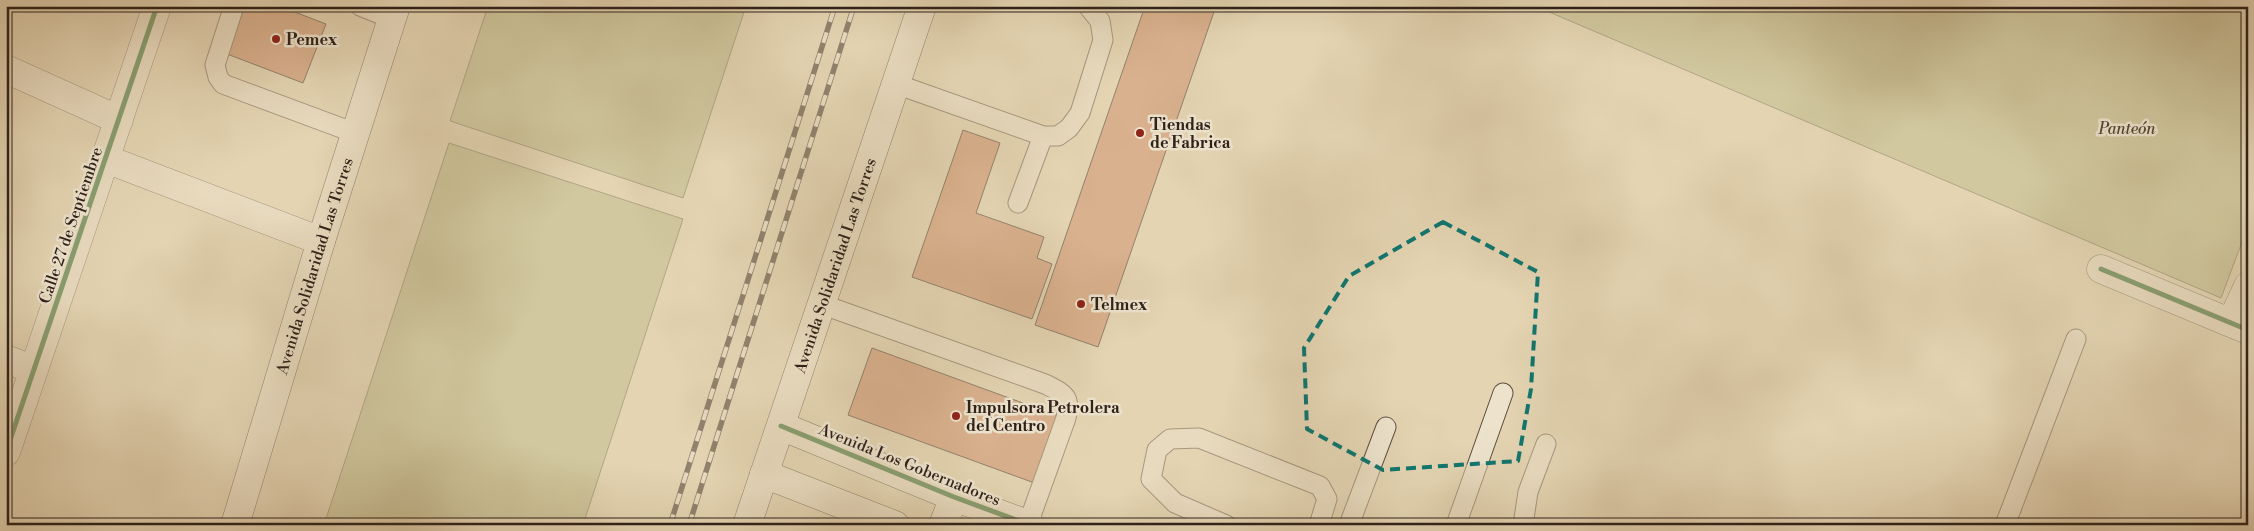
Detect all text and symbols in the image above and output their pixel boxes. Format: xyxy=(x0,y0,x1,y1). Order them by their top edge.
place label: Pemex xyxy=(286,30,338,50)
marker: Pemex xyxy=(270,33,282,45)
place label: Tiendas de Fabrica xyxy=(1150,115,1231,153)
park label: Panteón xyxy=(2098,119,2157,139)
marker: Tiendas de Fabrica xyxy=(1134,127,1146,139)
street label: Calle 27 de Septiembre xyxy=(35,144,107,306)
street label: Avenida Solidaridad Las Torres xyxy=(272,155,358,378)
street label: Avenida Solidaridad Las Torres xyxy=(790,155,881,377)
place label: Telmex xyxy=(1091,295,1148,315)
marker: Telmex xyxy=(1075,298,1087,310)
place label: Impulsora Petrolera del Centro xyxy=(966,398,1120,436)
marker: Impulsora Petrolera del Centro xyxy=(950,410,962,422)
street label: Avenida Los Gobernadores xyxy=(815,419,1003,511)

